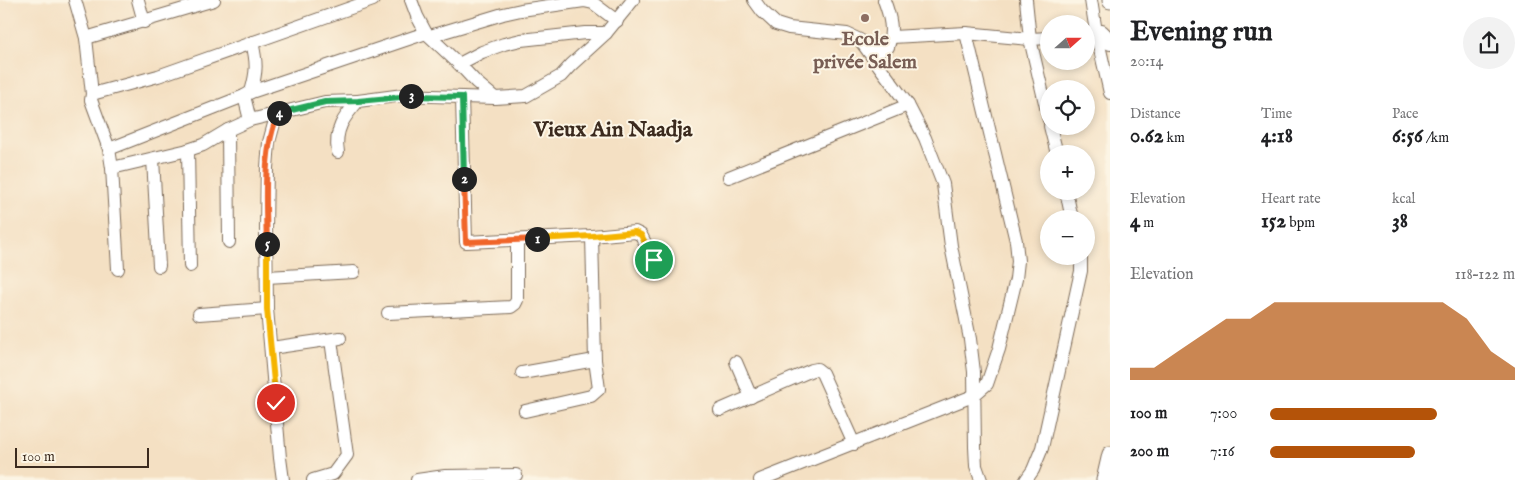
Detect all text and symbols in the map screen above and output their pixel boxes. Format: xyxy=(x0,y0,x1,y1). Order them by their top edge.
marker: Ecole privée Salem xyxy=(859,12,871,24)
north arrow xyxy=(1040,15,1095,70)
map controls xyxy=(1040,15,1095,265)
text: Evening run xyxy=(1130,15,1273,50)
button: share xyxy=(1463,17,1515,69)
place label: Ecole privée Salem xyxy=(812,27,917,75)
text: 20:14 xyxy=(1130,52,1163,72)
button: locate xyxy=(1040,80,1095,135)
pin: 3 xyxy=(398,84,424,108)
text: 3 xyxy=(409,87,414,105)
pin: 4 xyxy=(266,100,292,126)
text: 4 xyxy=(276,104,283,122)
text: Distance xyxy=(1130,105,1181,123)
text: Time xyxy=(1261,105,1292,123)
text: Pace xyxy=(1392,105,1419,123)
district label: Vieux Ain Naadja xyxy=(533,116,693,144)
text: 0.62 xyxy=(1130,123,1164,150)
text: 4:18 xyxy=(1261,123,1293,150)
text: 6:56 xyxy=(1392,123,1423,150)
text: km xyxy=(1164,129,1185,147)
text: /km xyxy=(1423,129,1449,147)
button: + xyxy=(1040,145,1095,200)
pin: 2 xyxy=(452,166,476,192)
text: 2 xyxy=(461,170,468,188)
text: Elevation xyxy=(1130,190,1186,208)
text: Heart rate xyxy=(1261,190,1321,208)
text: kcal xyxy=(1392,190,1415,208)
text: 4 xyxy=(1130,208,1140,235)
text: 152 xyxy=(1261,208,1286,235)
text: 38 xyxy=(1392,208,1408,235)
button: − xyxy=(1040,210,1095,265)
text: m xyxy=(1140,214,1154,232)
text: bpm xyxy=(1286,214,1315,232)
pin: 1 xyxy=(524,226,550,252)
text: 1 xyxy=(535,230,540,248)
pin: 5 xyxy=(254,232,280,256)
text: 5 xyxy=(265,235,270,253)
pin xyxy=(633,239,675,281)
icon: arrive xyxy=(640,246,668,274)
text: Elevation xyxy=(1130,265,1193,285)
text: 118–122 m xyxy=(1455,265,1515,285)
pin xyxy=(255,382,297,424)
icon: check xyxy=(262,389,290,417)
text: 100 m xyxy=(1130,404,1167,424)
text: 7:00 xyxy=(1210,404,1237,424)
text: 200 m xyxy=(1130,442,1169,462)
text: 7:16 xyxy=(1210,442,1234,462)
scale bar xyxy=(15,445,149,468)
text: 100 m xyxy=(22,448,55,466)

